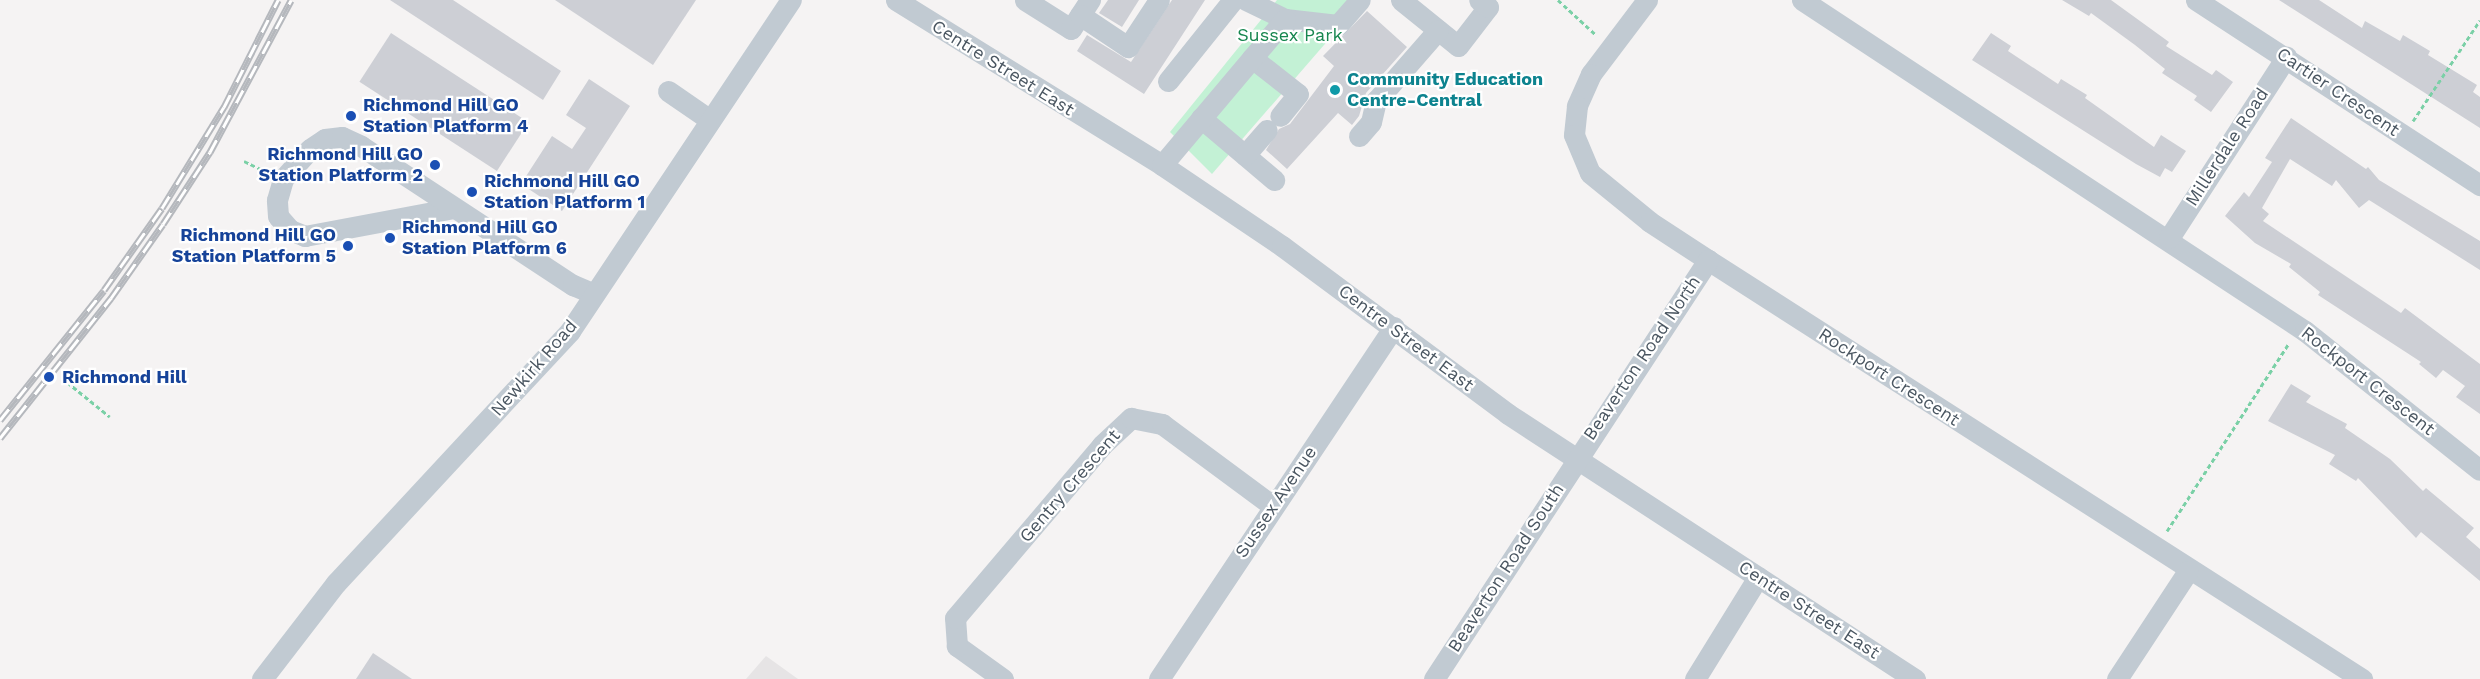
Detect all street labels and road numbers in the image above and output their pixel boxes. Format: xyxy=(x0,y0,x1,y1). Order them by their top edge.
street label: Centre Street East xyxy=(928,15,1078,121)
street label: Cartier Crescent xyxy=(2272,43,2404,141)
street label: Millerdale Road xyxy=(2181,84,2273,210)
street label: Beaverton Road North xyxy=(1579,272,1705,444)
street label: Centre Street East xyxy=(1334,280,1478,396)
street label: Newkirk Road xyxy=(486,315,582,421)
street label: Rockport Crescent xyxy=(2297,322,2439,440)
street label: Rockport Crescent xyxy=(1815,323,1963,431)
street label: Gentry Crescent xyxy=(1015,425,1125,547)
street label: Sussex Avenue xyxy=(1230,442,1322,562)
street label: Beaverton Road South xyxy=(1443,480,1569,656)
street label: Centre Street East xyxy=(1734,556,1884,664)

